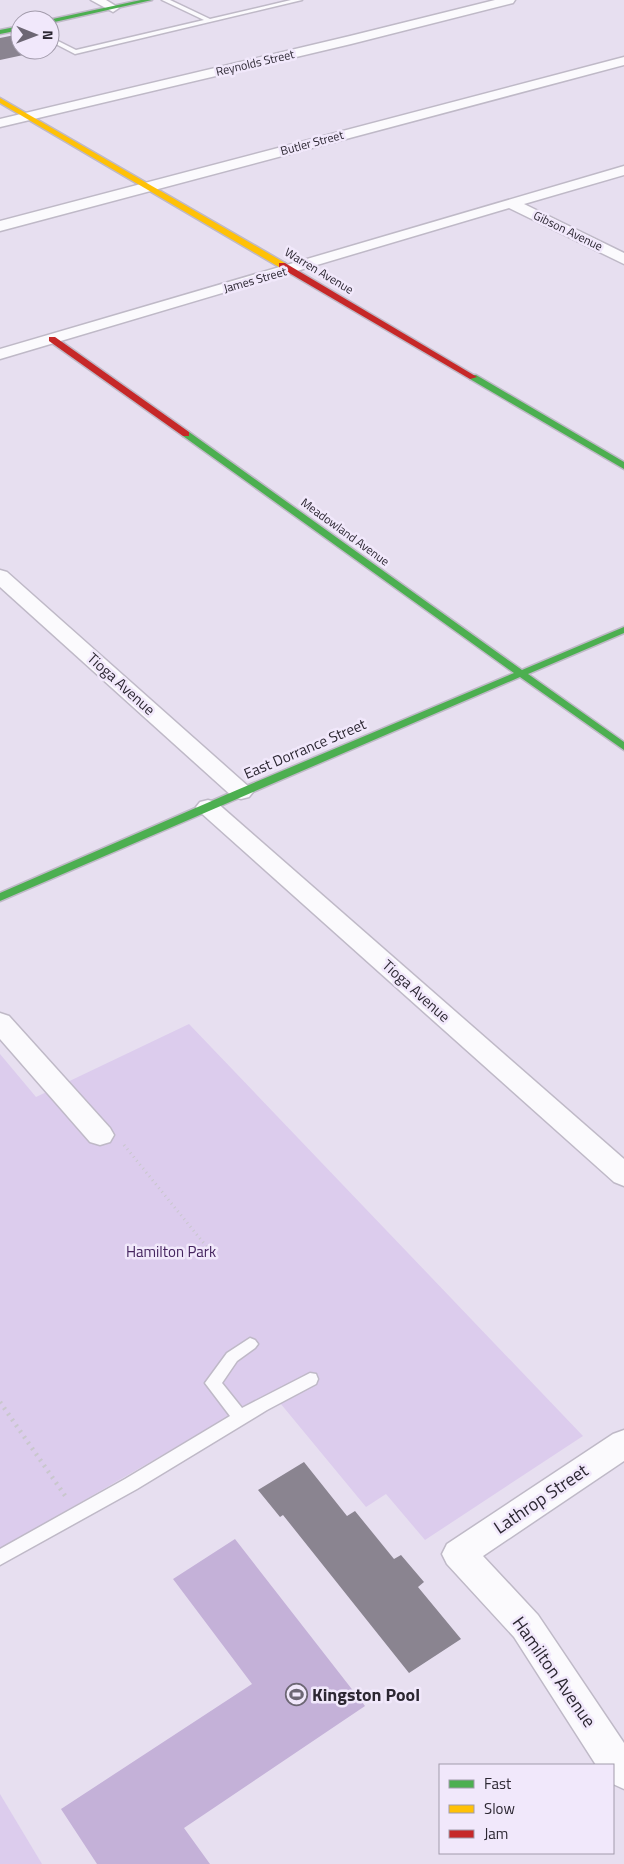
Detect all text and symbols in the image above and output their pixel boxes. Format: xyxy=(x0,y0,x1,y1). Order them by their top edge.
north arrow xyxy=(10,10,60,60)
text: N xyxy=(38,30,59,40)
street label: Reynolds Street xyxy=(214,44,297,81)
street label: Butler Street xyxy=(278,125,346,160)
street label: Gibson Avenue xyxy=(530,206,606,256)
street label: Warren Avenue xyxy=(281,243,357,299)
street label: James Street xyxy=(221,261,289,298)
street label: Meadowland Avenue xyxy=(297,493,394,570)
street label: Tioga Avenue xyxy=(82,647,160,720)
street label: East Dorrance Street xyxy=(240,712,370,785)
street label: Tioga Avenue xyxy=(377,954,455,1027)
park label: Hamilton Park xyxy=(126,1240,216,1263)
street label: Lathrop Street xyxy=(488,1457,594,1540)
street label: Hamilton Avenue xyxy=(506,1611,603,1733)
place label: Kingston Pool xyxy=(312,1681,420,1708)
sports icon: Kingston Pool xyxy=(284,1683,308,1707)
legend xyxy=(439,1764,614,1854)
text: Fast xyxy=(484,1772,512,1795)
text: Slow xyxy=(484,1797,515,1820)
text: Jam xyxy=(484,1822,508,1845)

